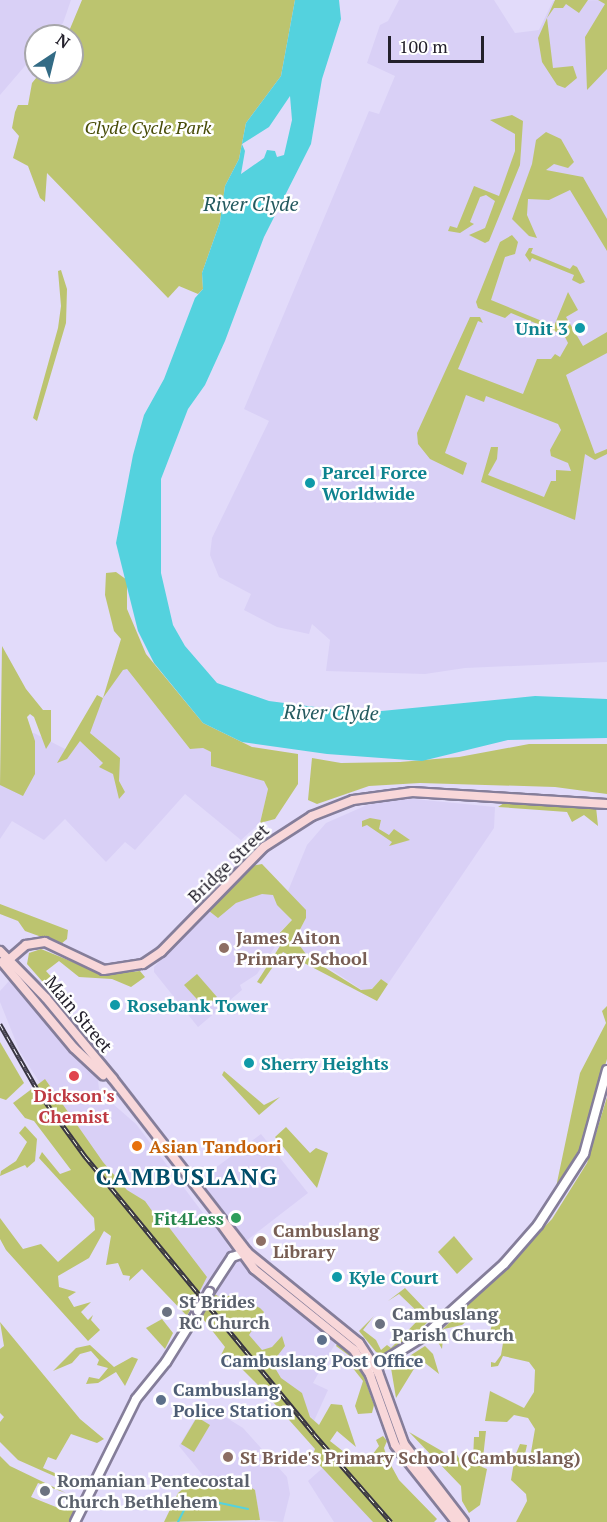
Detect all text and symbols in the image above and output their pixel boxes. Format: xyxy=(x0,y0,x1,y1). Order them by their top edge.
north arrow xyxy=(24,24,84,84)
scale bar xyxy=(391,24,487,62)
text: N xyxy=(52,28,74,53)
text: 100 m xyxy=(399,34,448,58)
park label: Clyde Cycle Park xyxy=(85,116,211,138)
water label: River Clyde xyxy=(203,191,299,215)
place label: Unit 3 xyxy=(515,317,568,339)
marker: Unit 3 xyxy=(573,321,587,335)
place label: Parcel Force Worldwide xyxy=(322,462,427,504)
marker: Parcel Force Worldwide xyxy=(303,476,317,490)
water label: River Clyde xyxy=(283,699,379,725)
street label: Bridge Street xyxy=(183,819,273,907)
place label: James Aiton Primary School xyxy=(236,927,368,970)
marker: James Aiton Primary School xyxy=(217,941,231,955)
street label: Main Street xyxy=(41,971,117,1057)
place label: Rosebank Tower xyxy=(127,994,268,1016)
marker: Rosebank Tower xyxy=(108,998,122,1012)
place label: Sherry Heights xyxy=(261,1052,389,1074)
marker: Sherry Heights xyxy=(242,1056,256,1070)
marker: Dickson's Chemist xyxy=(67,1069,81,1083)
place label: Dickson's Chemist xyxy=(33,1085,115,1128)
place label: Asian Tandoori xyxy=(149,1135,282,1157)
marker: Asian Tandoori xyxy=(130,1139,144,1153)
district label: CAMBUSLANG xyxy=(96,1163,278,1191)
place label: Fit4Less xyxy=(154,1207,224,1229)
marker: Fit4Less xyxy=(229,1211,243,1225)
place label: Cambuslang Library xyxy=(273,1220,379,1262)
marker: Cambuslang Library xyxy=(254,1234,268,1248)
place label: Kyle Court xyxy=(349,1266,439,1288)
marker: Kyle Court xyxy=(330,1270,344,1284)
place label: St Brides RC Church xyxy=(179,1291,270,1334)
place label: Cambuslang Parish Church xyxy=(392,1303,514,1346)
marker: St Brides RC Church xyxy=(160,1305,174,1319)
marker: Cambuslang Parish Church xyxy=(373,1317,387,1331)
marker: Cambuslang Post Office xyxy=(315,1333,329,1347)
place label: Cambuslang Post Office xyxy=(220,1349,424,1371)
place label: Cambuslang Police Station xyxy=(173,1379,292,1422)
marker: Cambuslang Police Station xyxy=(154,1393,168,1407)
place label: St Bride's Primary School (Cambuslang) xyxy=(240,1446,580,1468)
marker: St Bride's Primary School (Cambuslang) xyxy=(221,1450,235,1464)
place label: Romanian Pentecostal Church Bethlehem xyxy=(57,1470,250,1512)
marker: Romanian Pentecostal Church Bethlehem xyxy=(38,1484,52,1498)

